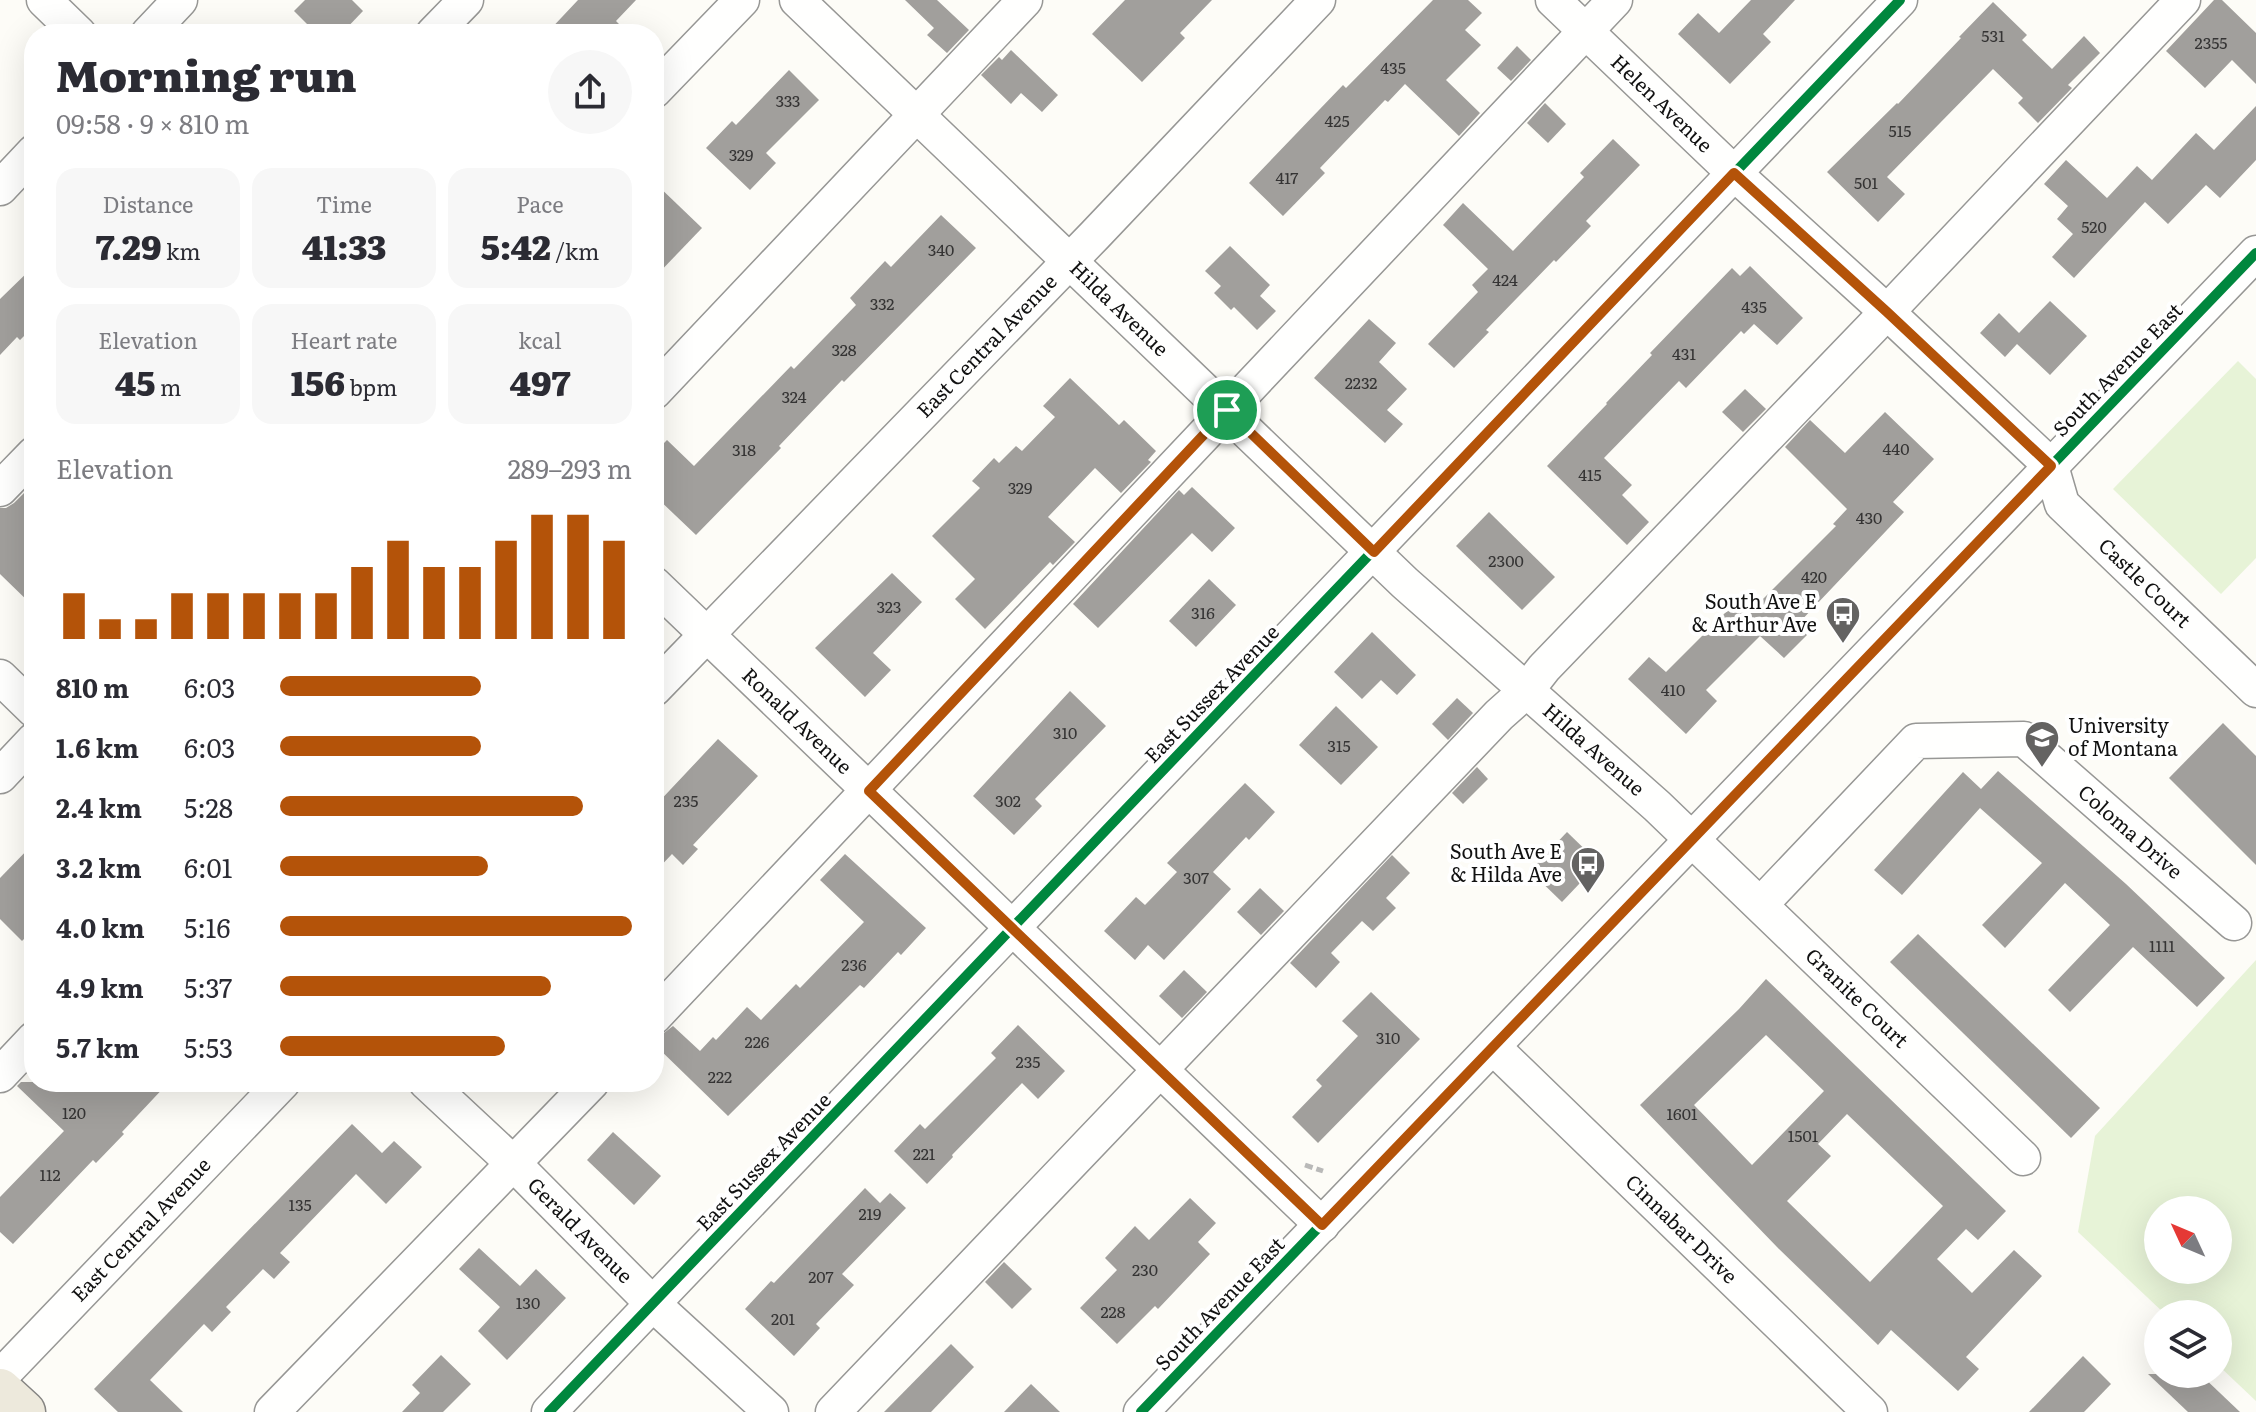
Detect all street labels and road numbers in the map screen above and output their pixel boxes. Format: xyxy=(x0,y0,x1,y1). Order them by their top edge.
street label: Helen Avenue xyxy=(1605,46,1720,158)
street label: Hilda Avenue xyxy=(1064,252,1177,362)
street label: East Central Avenue xyxy=(909,266,1063,423)
street label: South Avenue East xyxy=(2045,295,2188,442)
street label: Castle Court xyxy=(2093,530,2199,633)
street label: East Sussex Avenue xyxy=(1136,616,1285,769)
street label: Ronald Avenue xyxy=(736,659,860,780)
street label: Hilda Avenue xyxy=(1537,695,1652,802)
street label: Coloma Drive xyxy=(2073,776,2190,885)
street label: Granite Court xyxy=(1800,940,1916,1053)
street label: East Sussex Avenue xyxy=(688,1084,837,1237)
street label: East Central Avenue xyxy=(63,1149,216,1307)
street label: Cinnabar Drive xyxy=(1620,1166,1745,1289)
street label: Gerald Avenue xyxy=(522,1169,641,1289)
street label: South Avenue East xyxy=(1147,1229,1290,1376)

